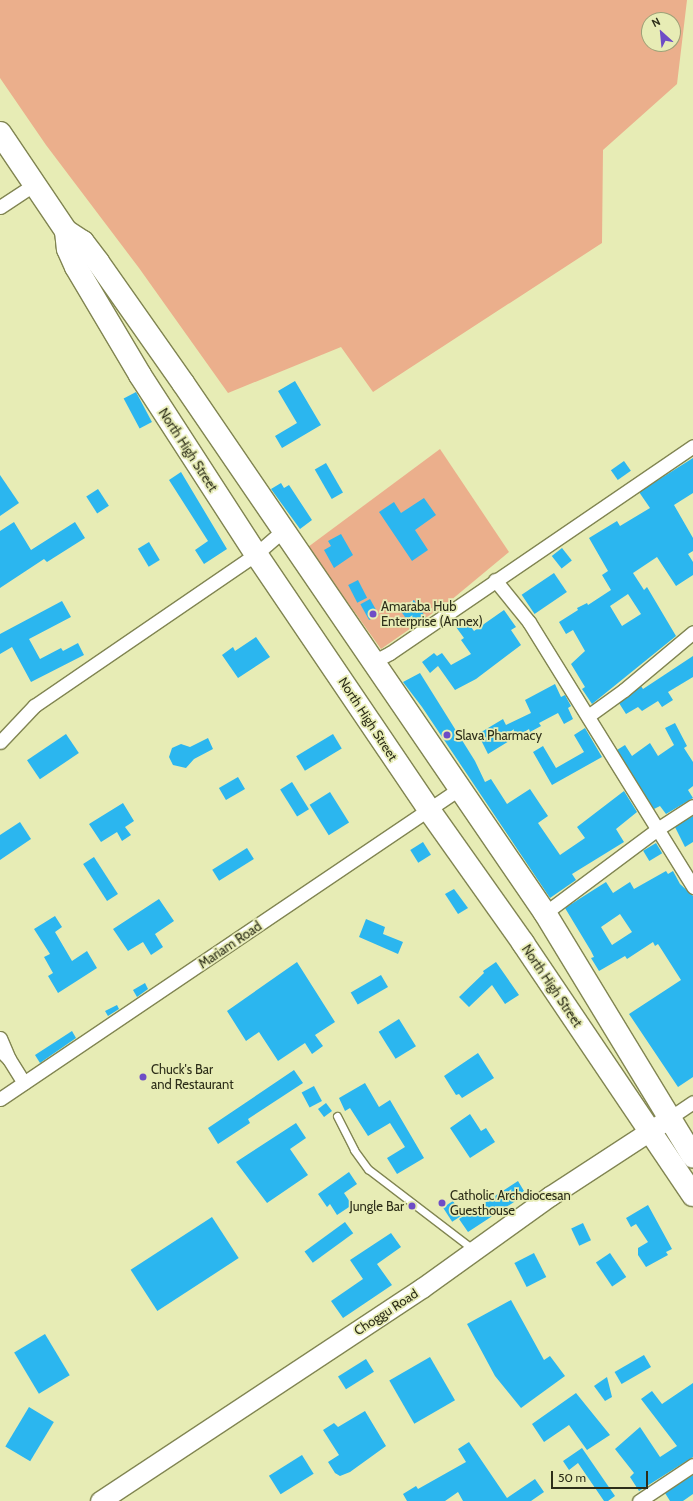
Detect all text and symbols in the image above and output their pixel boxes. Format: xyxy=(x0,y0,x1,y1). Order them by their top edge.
north arrow xyxy=(641,12,681,52)
text: N xyxy=(649,14,663,30)
street label: North High Street xyxy=(155,405,221,495)
place label: Amaraba Hub Enterprise (Annex) xyxy=(381,599,483,630)
marker: Amaraba Hub Enterprise (Annex) xyxy=(368,609,378,619)
street label: North High Street xyxy=(335,674,401,764)
place label: Slava Pharmacy xyxy=(455,727,542,743)
marker: Slava Pharmacy xyxy=(442,730,452,740)
street label: Mariam Road xyxy=(196,918,264,972)
street label: North High Street xyxy=(519,942,585,1030)
place label: Chuck's Bar and Restaurant xyxy=(151,1062,234,1093)
marker: Chuck's Bar and Restaurant xyxy=(138,1072,148,1082)
place label: Catholic Archdiocesan Guesthouse xyxy=(450,1188,571,1219)
place label: Jungle Bar xyxy=(350,1198,404,1214)
marker: Catholic Archdiocesan Guesthouse xyxy=(437,1198,447,1208)
marker: Jungle Bar xyxy=(407,1201,417,1211)
street label: Choggu Road xyxy=(351,1286,421,1338)
scale bar xyxy=(553,1463,650,1489)
text: 50 m xyxy=(558,1470,586,1485)

